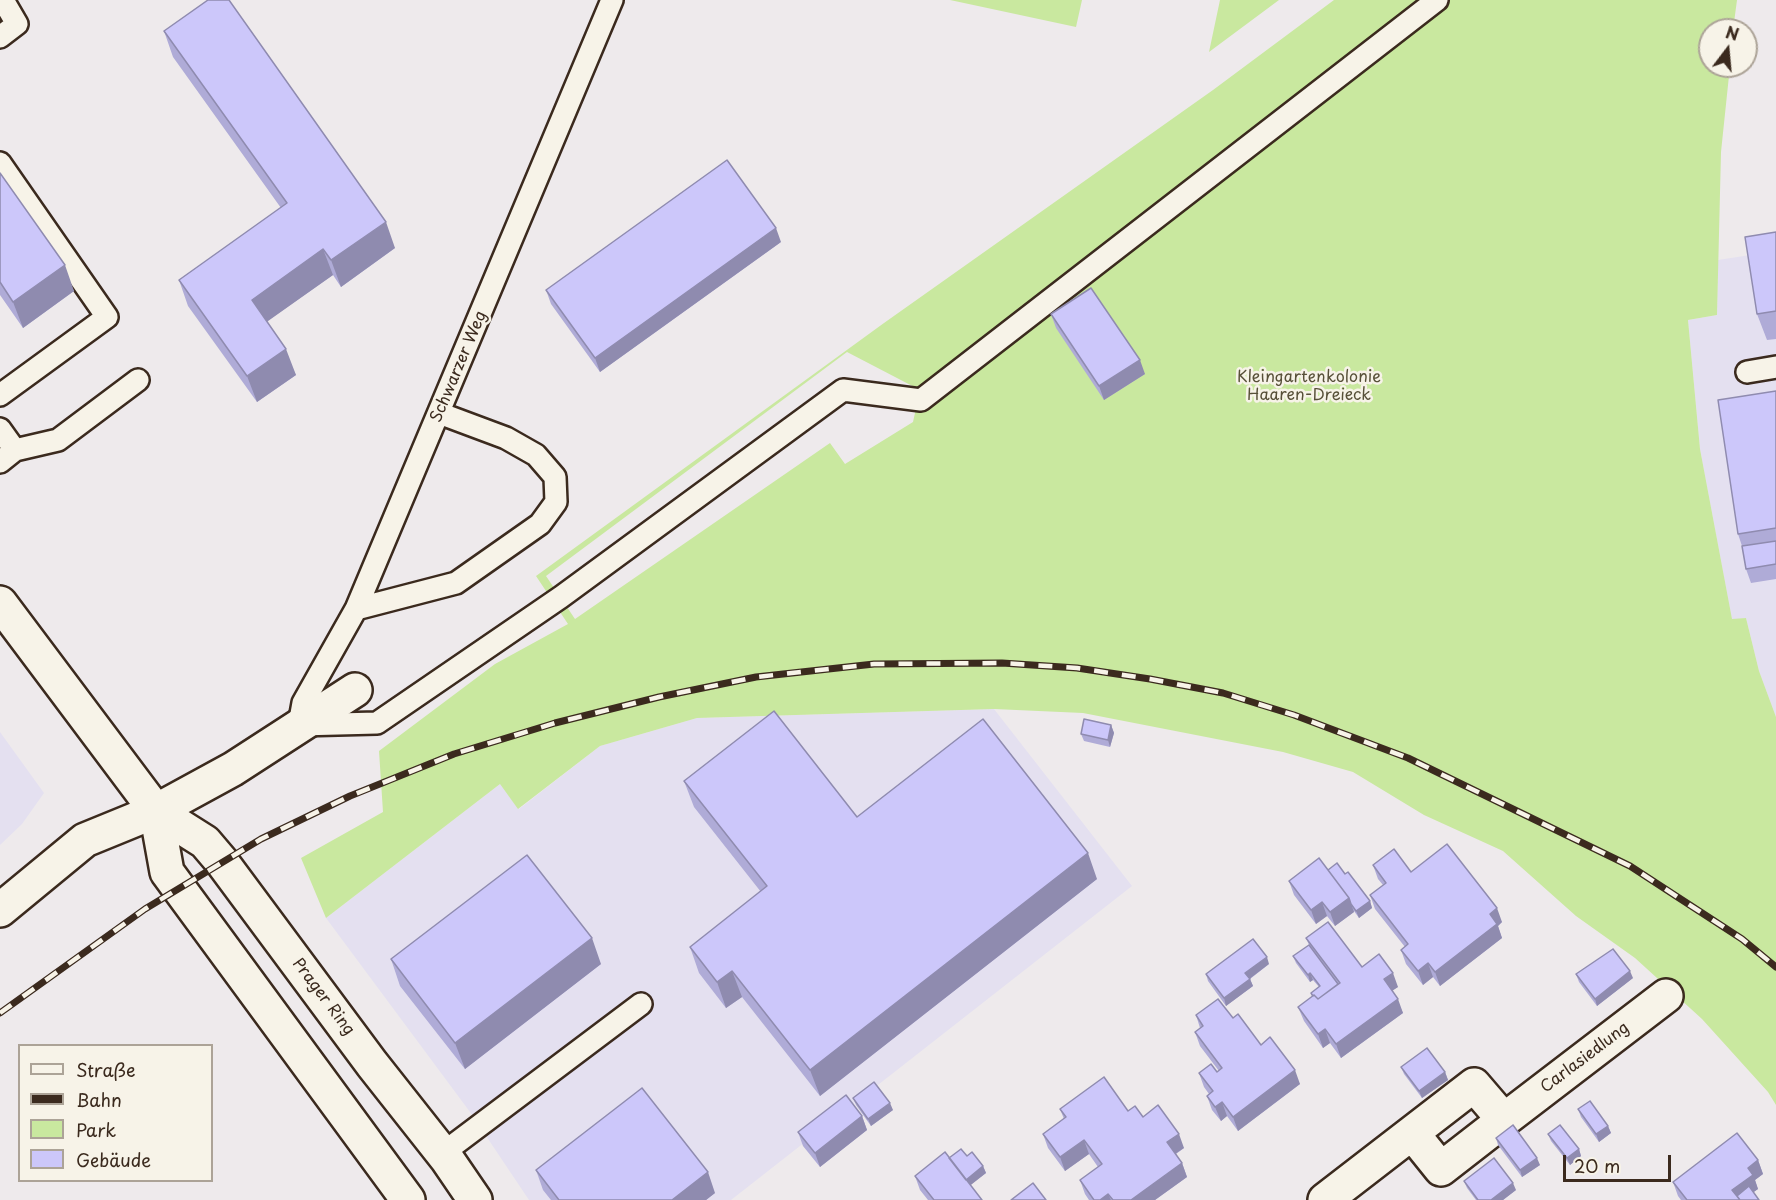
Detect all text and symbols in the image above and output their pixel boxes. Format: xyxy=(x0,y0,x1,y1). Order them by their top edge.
north arrow xyxy=(1698,18,1758,78)
text: N xyxy=(1723,19,1742,46)
street label: Schwarzer Weg xyxy=(427,308,491,426)
park label: Kleingartenkolonie Haaren-Dreieck xyxy=(1237,368,1381,406)
street label: Prager Ring xyxy=(288,955,358,1039)
street label: Carlasiedlung xyxy=(1537,1019,1633,1097)
legend xyxy=(18,1044,213,1182)
text: Straße xyxy=(76,1056,136,1083)
text: Bahn xyxy=(76,1086,122,1113)
text: Park xyxy=(76,1116,116,1143)
scale bar xyxy=(1566,1143,1674,1181)
text: Gebäude xyxy=(76,1146,151,1173)
text: 20 m xyxy=(1574,1152,1620,1179)

